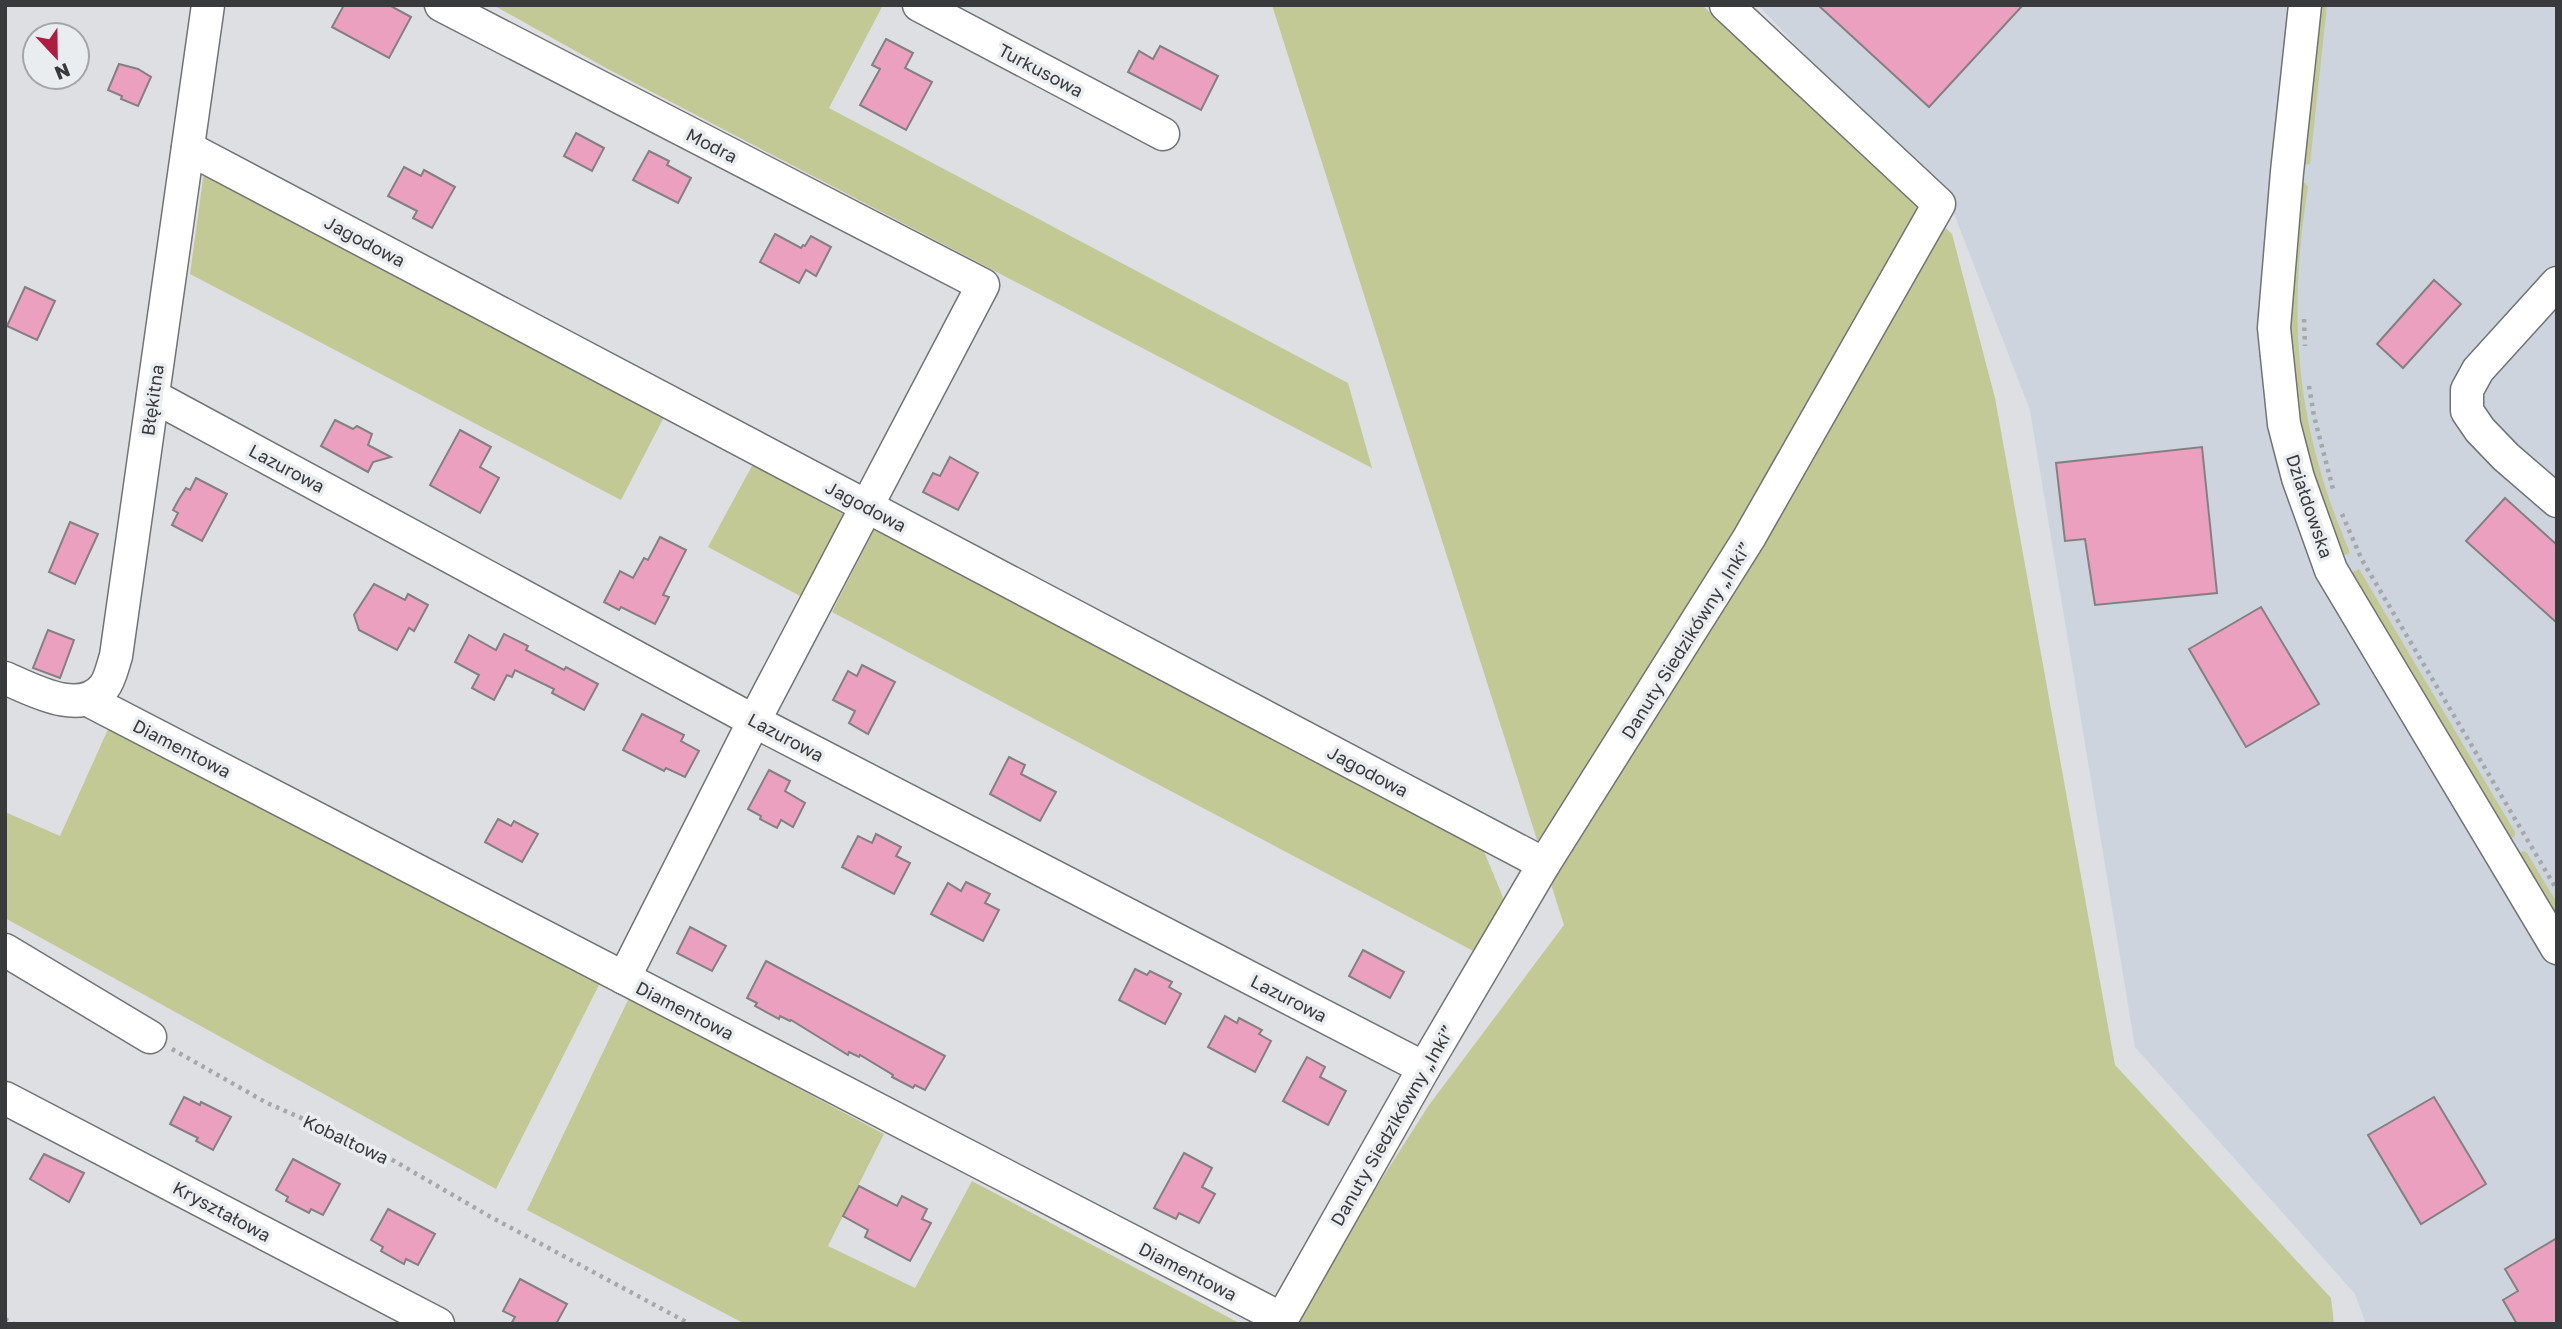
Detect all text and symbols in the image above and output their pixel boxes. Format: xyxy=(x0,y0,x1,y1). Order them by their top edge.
north arrow xyxy=(21,21,91,91)
street label: Turkusowa xyxy=(995,38,1087,102)
text: N xyxy=(52,59,74,86)
street label: Modra xyxy=(683,123,741,167)
street label: Jagodowa xyxy=(321,211,409,271)
street label: Błękitna xyxy=(136,363,168,437)
street label: Lazurowa xyxy=(245,439,329,497)
street label: Działdowska xyxy=(2282,451,2338,561)
street label: Jagodowa xyxy=(822,476,910,536)
street label: Danuty Siedzikówny „Inki” xyxy=(1616,537,1756,743)
street label: Lazurowa xyxy=(744,708,828,766)
street label: Diamentowa xyxy=(129,714,235,782)
street label: Jagodowa xyxy=(1324,741,1412,801)
street label: Lazurowa xyxy=(1247,969,1331,1027)
street label: Diamentowa xyxy=(632,976,738,1044)
street label: Danuty Siedzikówny „Inki” xyxy=(1325,1021,1459,1229)
street label: Kobaltowa xyxy=(300,1110,392,1168)
street label: Kryształowa xyxy=(169,1176,275,1246)
street label: Diamentowa xyxy=(1135,1237,1241,1305)

